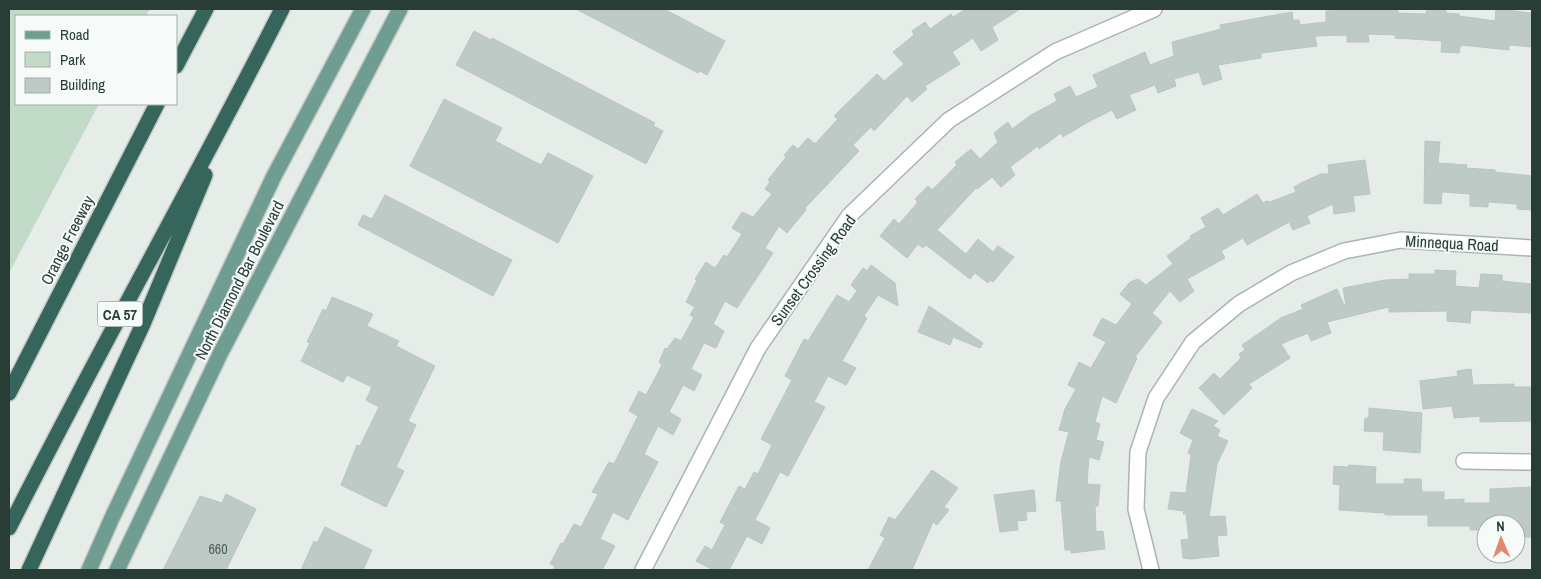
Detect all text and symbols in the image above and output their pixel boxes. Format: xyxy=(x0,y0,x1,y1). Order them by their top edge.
legend xyxy=(15,15,178,105)
text: Road xyxy=(60,24,89,45)
text: Park xyxy=(60,49,86,70)
text: Building xyxy=(60,74,105,95)
street label: Orange Freeway xyxy=(35,191,99,289)
street label: North Diamond Bar Boulevard xyxy=(189,197,289,363)
street label: Sunset Crossing Road xyxy=(765,210,861,330)
street label: Minnequa Road xyxy=(1405,230,1499,256)
road number: CA 57 xyxy=(98,302,142,326)
north arrow xyxy=(1476,514,1526,564)
text: N xyxy=(1496,517,1505,535)
house number: 660 xyxy=(208,540,228,558)

